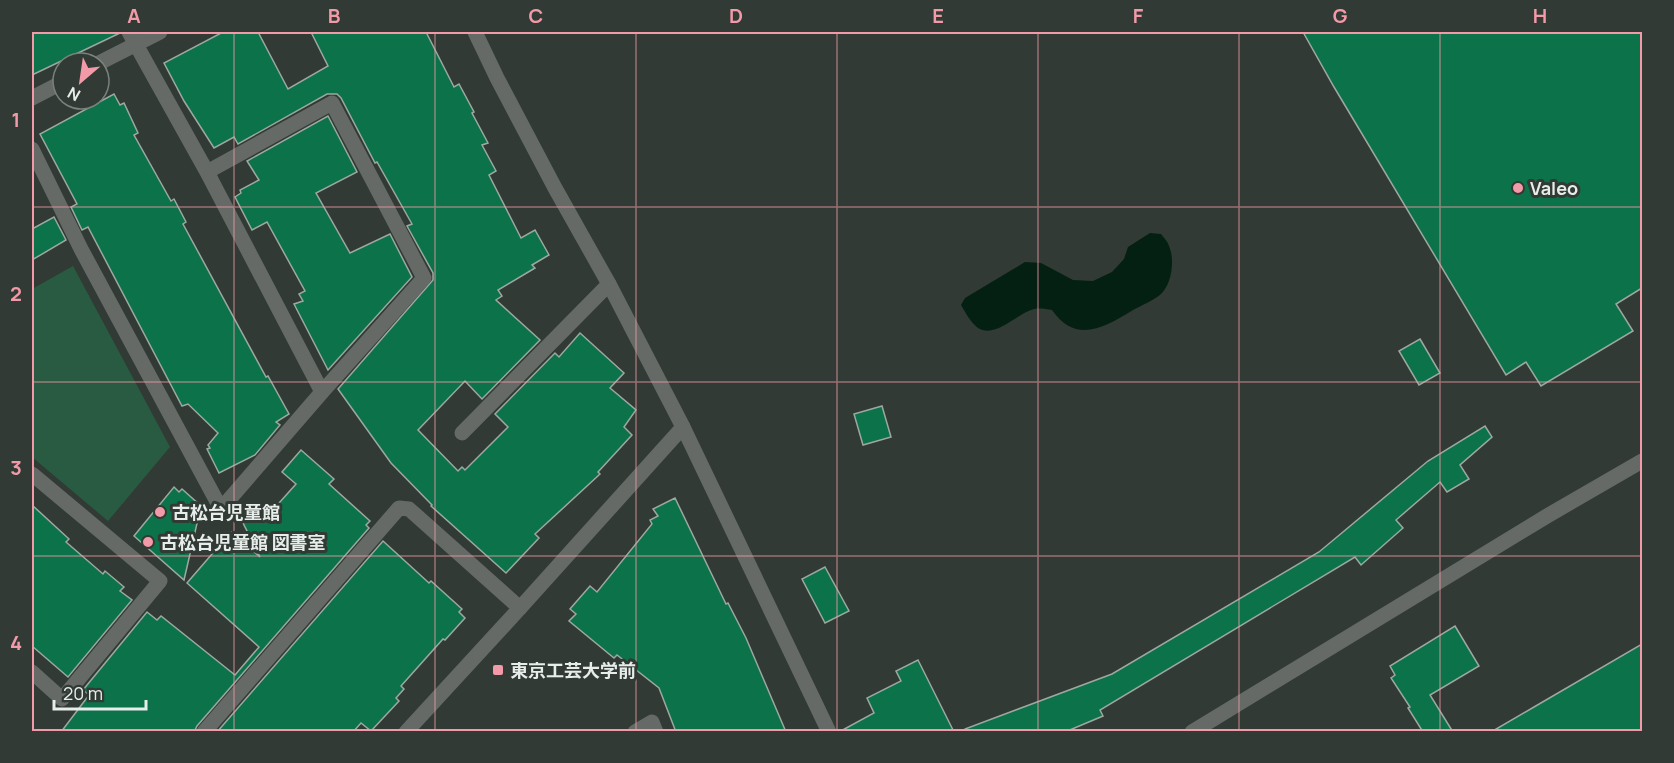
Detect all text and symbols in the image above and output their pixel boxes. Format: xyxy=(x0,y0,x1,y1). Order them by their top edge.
text: A xyxy=(127,2,141,29)
text: B xyxy=(328,2,341,29)
text: C xyxy=(529,2,543,29)
text: D xyxy=(729,2,743,29)
text: E xyxy=(932,2,944,29)
text: F xyxy=(1133,2,1144,29)
text: G xyxy=(1333,2,1348,29)
text: H xyxy=(1533,2,1547,29)
north arrow xyxy=(51,51,111,111)
text: N xyxy=(63,82,84,107)
text: 1 xyxy=(12,106,20,133)
place label: Valeo xyxy=(1530,176,1578,200)
marker: Valeo xyxy=(1511,181,1525,195)
text: 2 xyxy=(10,280,22,307)
text: 3 xyxy=(10,454,22,481)
place label: 古松台児童館 xyxy=(172,500,280,524)
marker: 古松台児童館 xyxy=(153,505,167,519)
place label: 古松台児童館 図書室 xyxy=(160,530,326,554)
marker: 古松台児童館 図書室 xyxy=(141,535,155,549)
text: 4 xyxy=(10,629,22,656)
place label: 東京工芸大学前 xyxy=(510,658,636,682)
marker: 東京工芸大学前 xyxy=(491,663,505,677)
scale bar xyxy=(54,673,146,711)
text: 20 m xyxy=(63,681,103,705)

